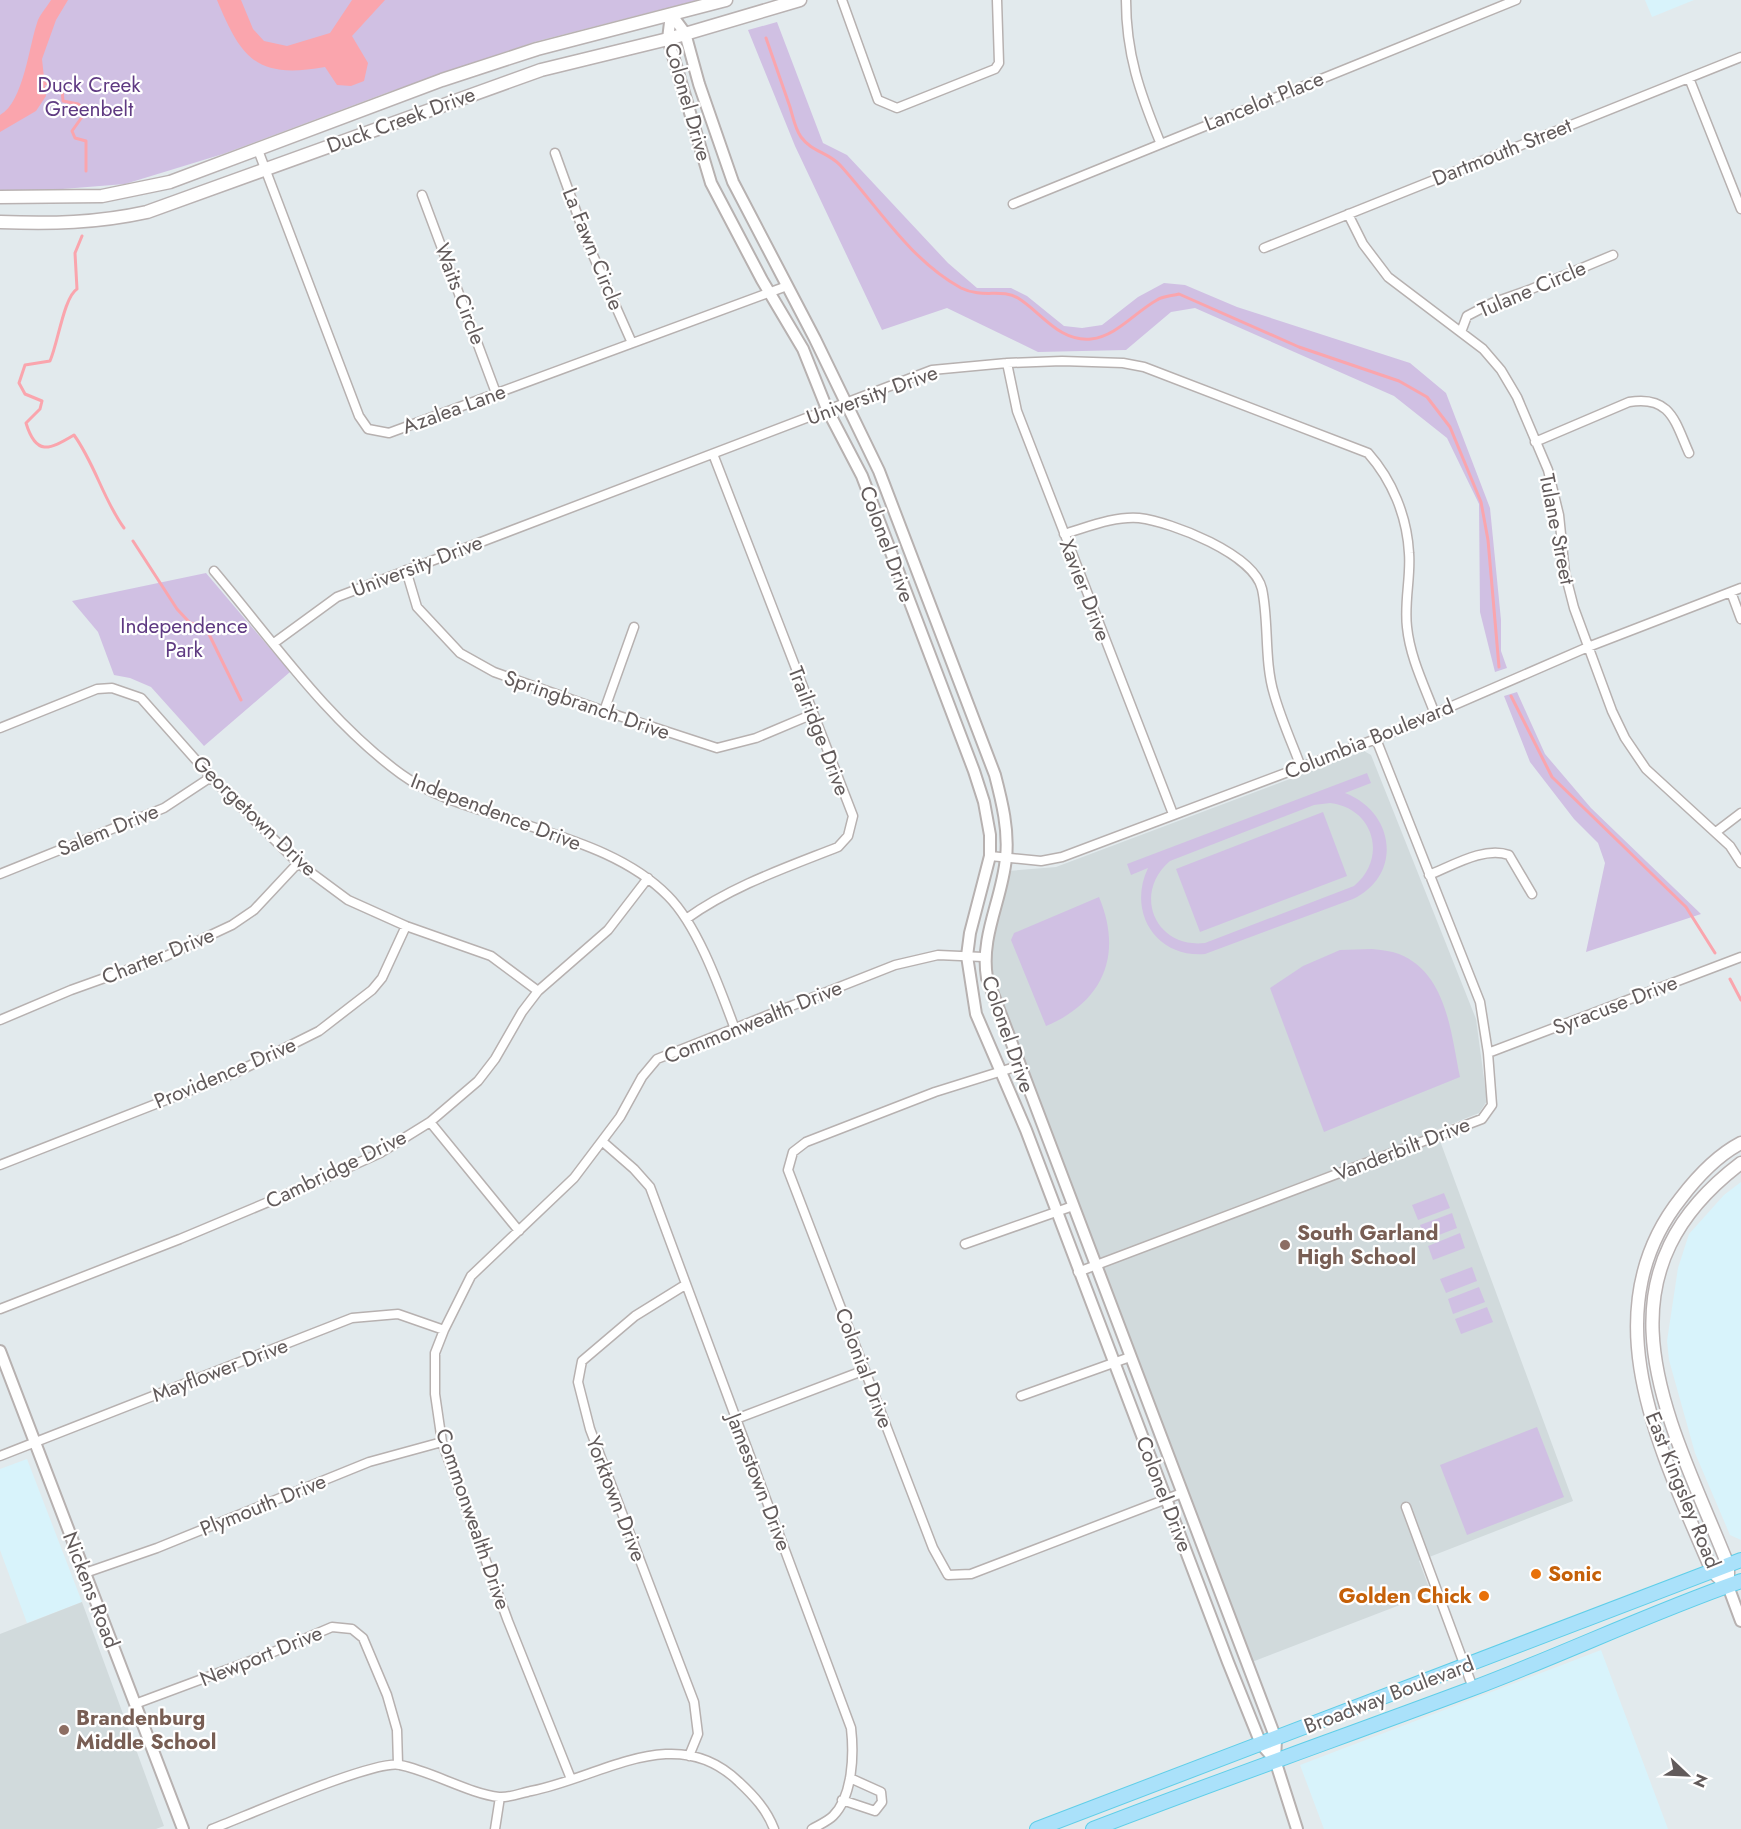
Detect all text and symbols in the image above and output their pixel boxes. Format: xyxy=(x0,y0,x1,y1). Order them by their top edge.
street label: Colonel Drive xyxy=(657,39,719,165)
street label: Lancelot Place xyxy=(1200,63,1328,139)
park label: Duck Creek Greenbelt xyxy=(37,70,141,124)
street label: Duck Creek Drive xyxy=(323,79,480,161)
street label: Dartmouth Street xyxy=(1428,110,1576,194)
street label: La Fawn Circle xyxy=(555,183,631,315)
street label: Waits Circle xyxy=(427,239,493,349)
street label: Tulane Circle xyxy=(1473,253,1591,325)
street label: University Drive xyxy=(802,357,942,433)
street label: Azalea Lane xyxy=(398,376,510,442)
street label: Tulane Street xyxy=(1532,471,1582,587)
street label: Colonel Drive xyxy=(852,482,922,607)
street label: University Drive xyxy=(347,527,487,605)
street label: Xavier Drive xyxy=(1052,535,1118,646)
park label: Independence Park xyxy=(120,611,248,665)
street label: Trailridge Drive xyxy=(781,662,857,800)
street label: Springbranch Drive xyxy=(500,663,674,747)
street label: Columbia Boulevard xyxy=(1280,691,1458,787)
street label: Georgetown Drive xyxy=(186,749,324,883)
street label: Independence Drive xyxy=(406,766,586,858)
street label: Salem Drive xyxy=(53,796,163,864)
street label: Charter Drive xyxy=(97,920,219,992)
street label: Syracuse Drive xyxy=(1548,967,1682,1043)
street label: Commonwealth Drive xyxy=(659,972,847,1071)
street label: Colonel Drive xyxy=(974,972,1042,1097)
street label: Providence Drive xyxy=(149,1030,301,1116)
street label: Vanderbilt Drive xyxy=(1330,1109,1474,1189)
street label: Cambridge Drive xyxy=(261,1122,412,1216)
place label: South Garland High School xyxy=(1297,1218,1439,1272)
marker: South Garland High School xyxy=(1278,1238,1292,1252)
street label: Colonial Drive xyxy=(827,1304,901,1433)
street label: Mayflower Drive xyxy=(148,1330,292,1410)
street label: Jamestown Drive xyxy=(718,1406,799,1555)
street label: East Kingsley Road xyxy=(1638,1407,1728,1573)
street label: Commonwealth Drive xyxy=(428,1424,518,1614)
street label: Yorktown Drive xyxy=(578,1432,654,1566)
street label: Colonel Drive xyxy=(1128,1432,1200,1556)
street label: Plymouth Drive xyxy=(195,1466,331,1544)
street label: Nickens Road xyxy=(55,1527,127,1653)
place label: Sonic xyxy=(1548,1559,1602,1589)
marker: Sonic xyxy=(1529,1567,1543,1581)
place label: Golden Chick xyxy=(1339,1581,1472,1611)
marker: Golden Chick xyxy=(1477,1589,1491,1603)
street label: Newport Drive xyxy=(195,1618,327,1694)
street label: Broadway Boulevard xyxy=(1300,1649,1478,1741)
place label: Brandenburg Middle School xyxy=(76,1703,216,1757)
marker: Brandenburg Middle School xyxy=(57,1723,71,1737)
north arrow xyxy=(1657,1745,1717,1805)
text: N xyxy=(1687,1770,1713,1791)

